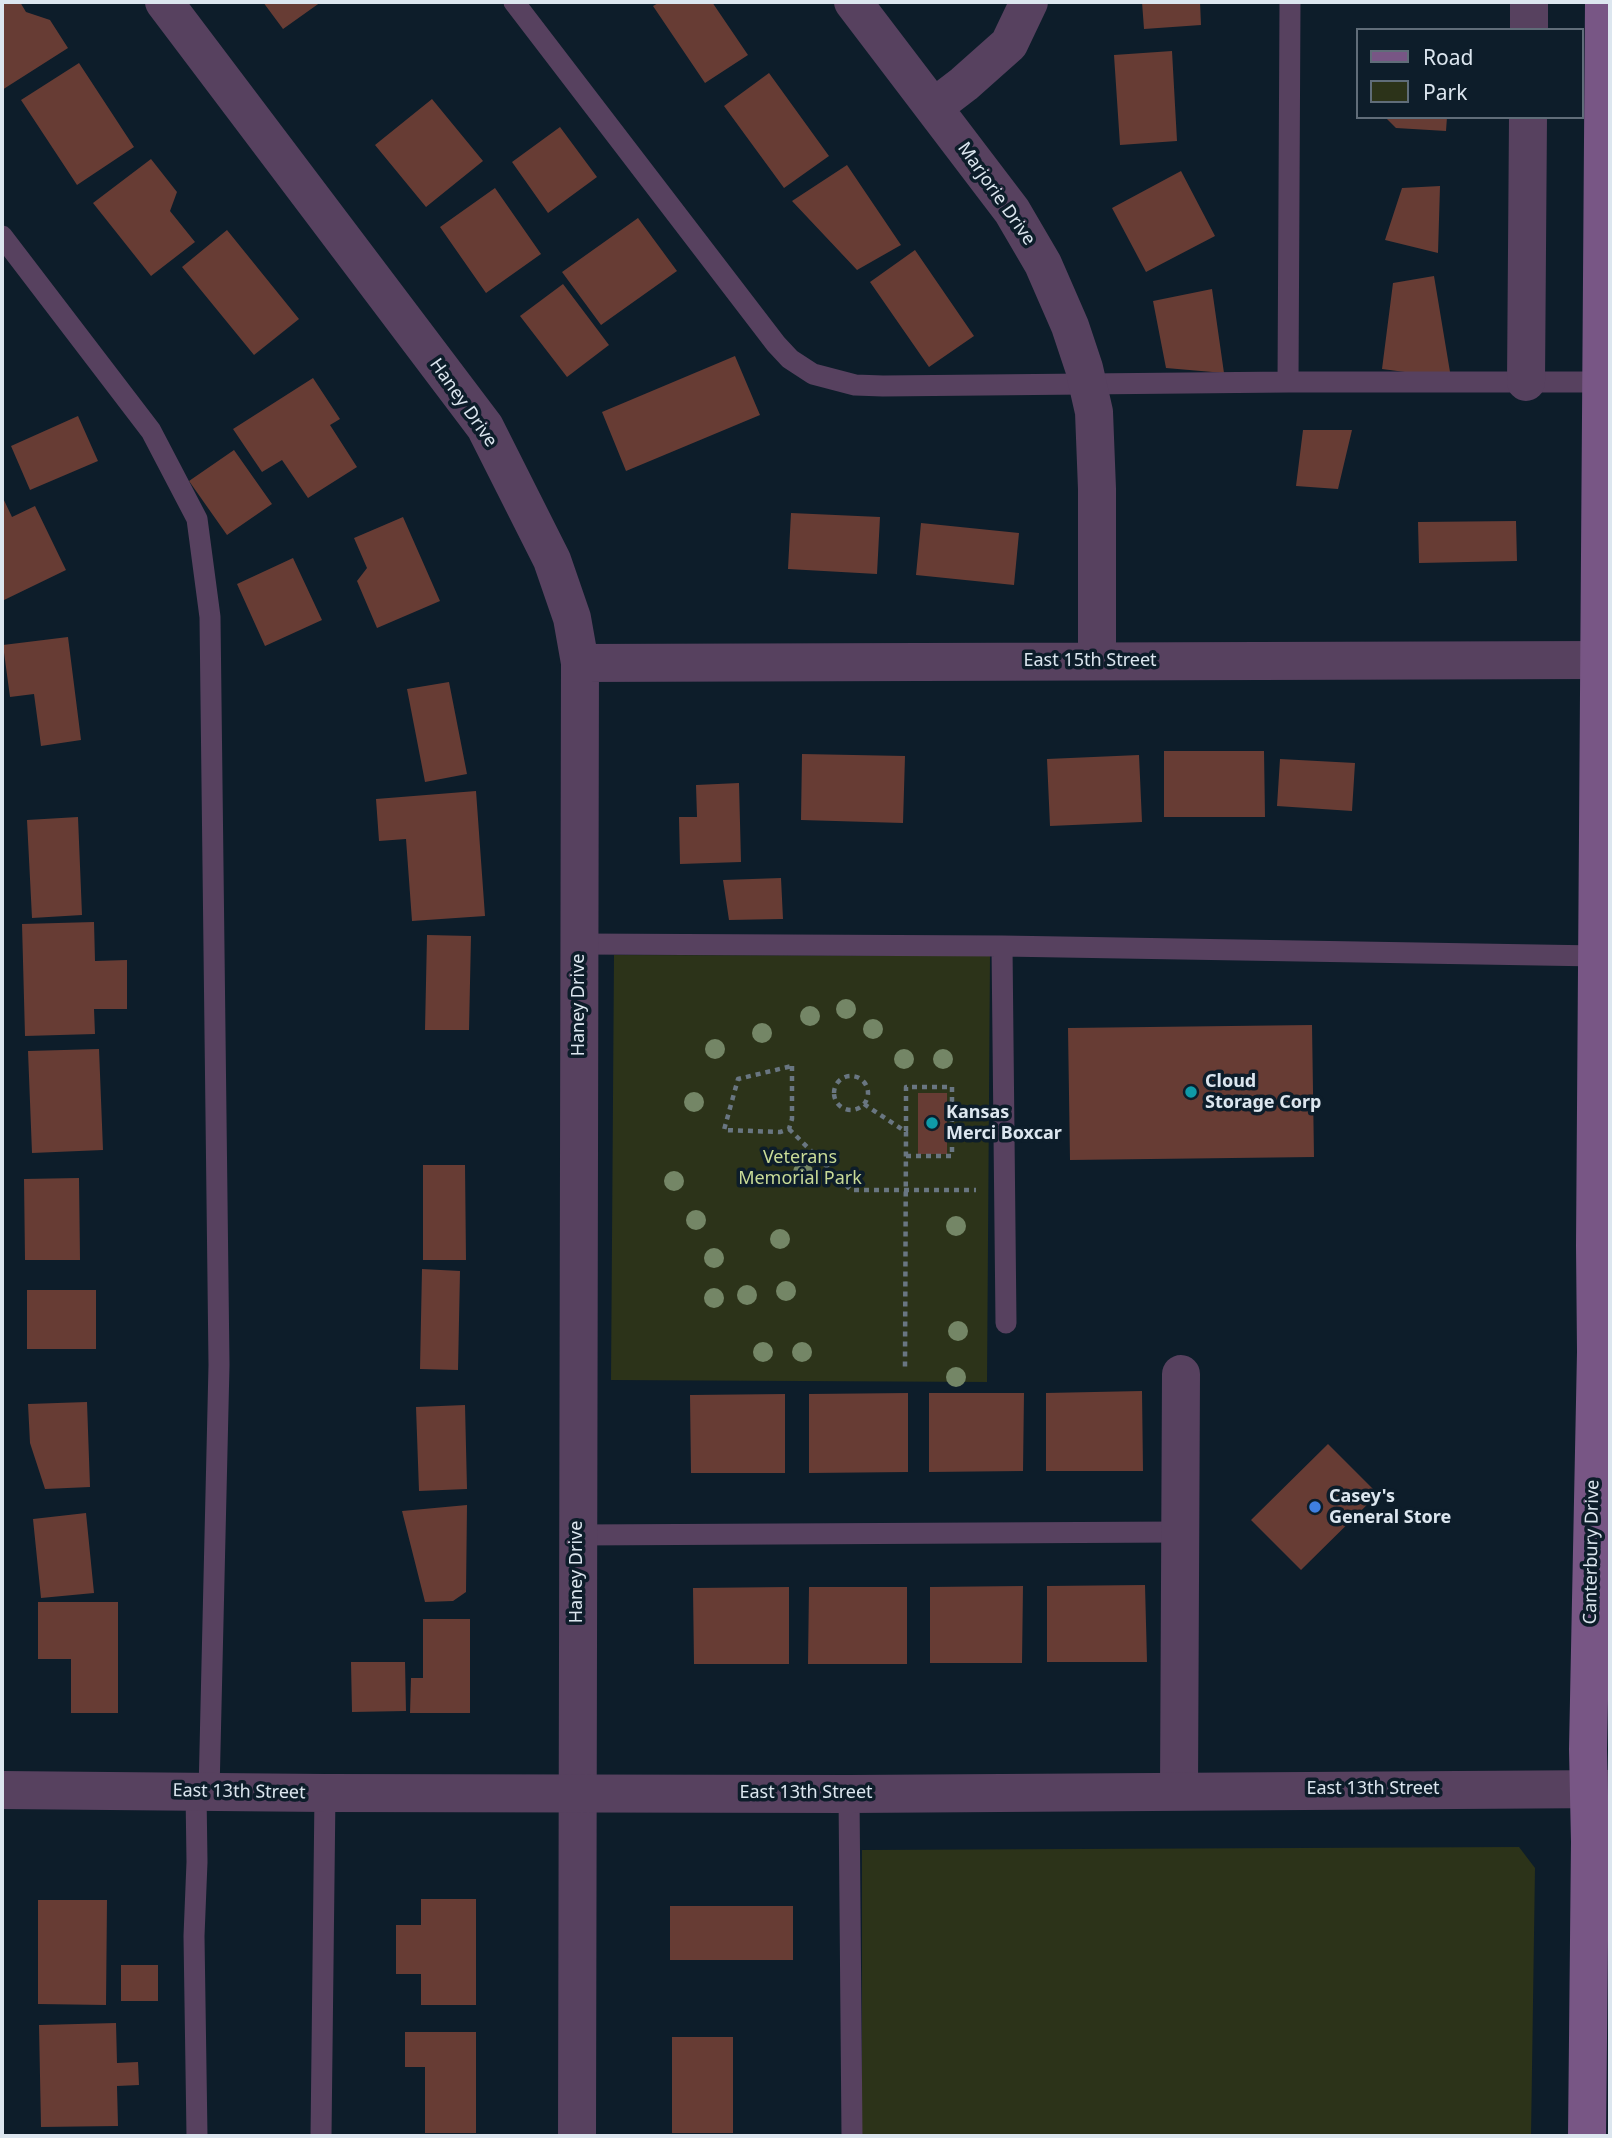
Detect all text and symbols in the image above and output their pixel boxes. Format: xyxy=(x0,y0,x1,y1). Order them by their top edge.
legend xyxy=(1356,28,1584,119)
text: Road xyxy=(1423,43,1473,71)
text: Park xyxy=(1423,78,1467,106)
street label: Marjorie Drive xyxy=(953,138,1039,250)
street label: Haney Drive xyxy=(425,355,501,451)
street label: East 15th Street xyxy=(1023,650,1157,672)
street label: Haney Drive xyxy=(568,954,590,1056)
place label: Cloud Storage Corp xyxy=(1205,1071,1321,1114)
marker: Cloud Storage Corp xyxy=(1183,1084,1199,1100)
place label: Kansas Merci Boxcar xyxy=(946,1102,1062,1144)
marker: Kansas Merci Boxcar xyxy=(924,1115,940,1131)
park label: Veterans Memorial Park xyxy=(738,1147,862,1190)
street label: Canterbury Drive xyxy=(1580,1479,1604,1625)
place label: Casey's General Store xyxy=(1329,1486,1451,1528)
marker: Casey's General Store xyxy=(1307,1499,1323,1515)
street label: Haney Drive xyxy=(566,1521,588,1623)
street label: East 13th Street xyxy=(1306,1778,1440,1800)
street label: East 13th Street xyxy=(172,1780,306,1804)
street label: East 13th Street xyxy=(739,1782,873,1804)

